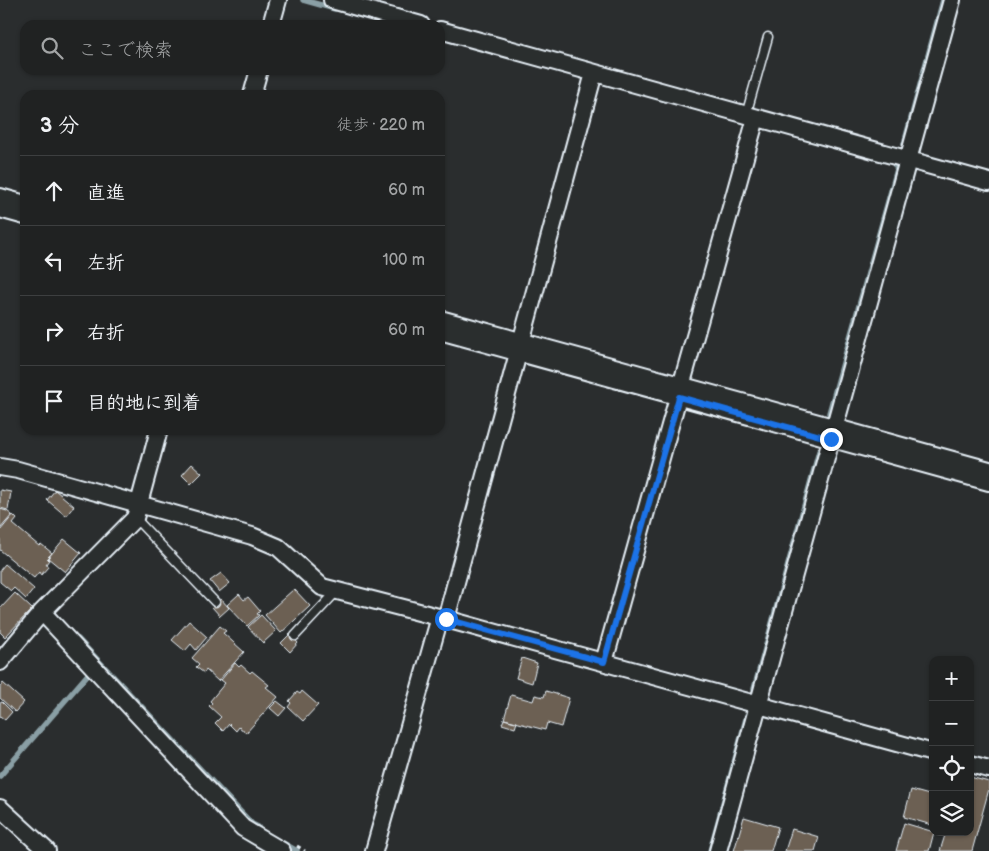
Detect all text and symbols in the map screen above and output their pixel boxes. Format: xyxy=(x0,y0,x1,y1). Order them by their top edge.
search box xyxy=(20,20,445,75)
icon: search xyxy=(38,34,66,62)
text: ここで検索 xyxy=(78,39,173,62)
text: 3 分 xyxy=(40,113,79,138)
text: 徒歩 · 220 m xyxy=(337,116,425,135)
icon: ahead xyxy=(40,177,68,205)
text: 60 m xyxy=(388,181,425,200)
text: 直進 xyxy=(87,182,125,205)
icon: left xyxy=(40,247,68,275)
text: 100 m xyxy=(382,251,425,270)
text: 左折 xyxy=(87,252,125,275)
icon: right xyxy=(40,317,68,345)
text: 60 m xyxy=(388,321,425,340)
text: 右折 xyxy=(87,322,125,345)
icon: arrive xyxy=(40,387,68,415)
text: 目的地に到着 xyxy=(87,392,201,415)
route end xyxy=(820,428,843,451)
route start xyxy=(435,608,458,631)
map controls xyxy=(929,656,974,836)
button: + xyxy=(929,656,974,701)
button: − xyxy=(929,701,974,746)
button: locate xyxy=(929,746,974,791)
button: layers xyxy=(929,791,974,836)

